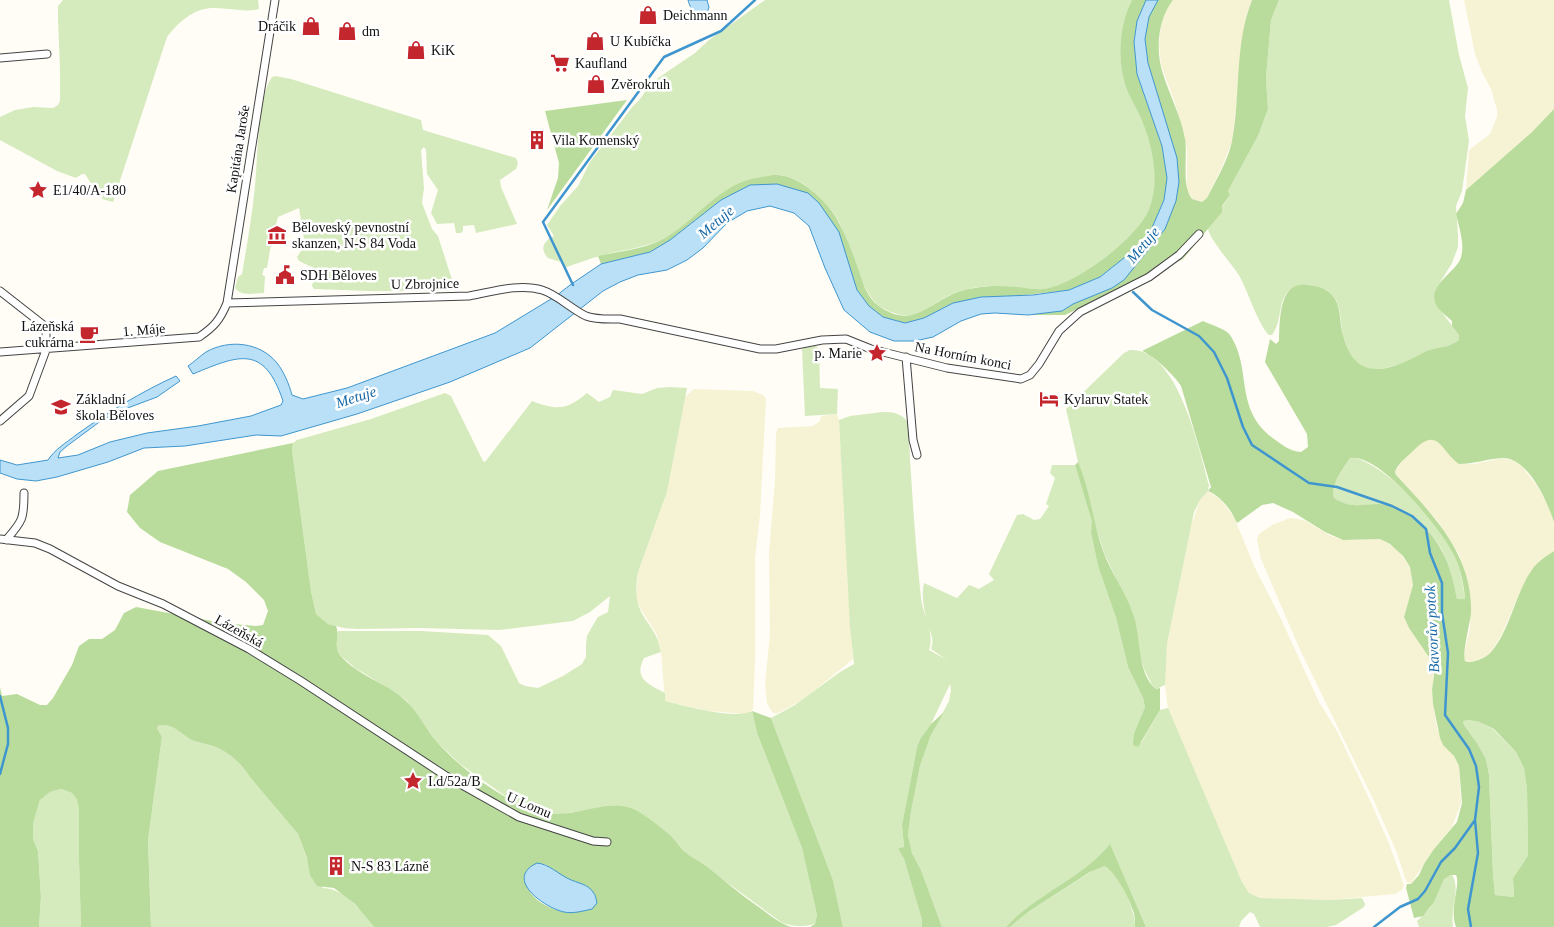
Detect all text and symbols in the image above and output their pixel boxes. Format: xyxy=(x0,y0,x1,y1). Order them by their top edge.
shop icon: Deichmann xyxy=(637,4,659,26)
place label: Deichmann xyxy=(663,8,728,23)
shop icon: Dráčik xyxy=(300,15,322,37)
place label: Dráčik xyxy=(258,19,296,34)
shop icon: dm xyxy=(336,20,358,42)
place label: dm xyxy=(362,24,380,39)
shop icon: U Kubíčka xyxy=(584,30,606,52)
place label: U Kubíčka xyxy=(610,34,672,49)
shop icon: KiK xyxy=(405,39,427,61)
place label: KiK xyxy=(431,43,455,58)
supermarket icon: Kaufland xyxy=(549,52,571,74)
place label: Kaufland xyxy=(575,56,627,71)
shop icon: Zvěrokruh xyxy=(585,73,607,95)
place label: Zvěrokruh xyxy=(611,77,670,92)
street label: Kapitána Jaroše xyxy=(224,104,252,194)
building icon: Vila Komenský xyxy=(526,129,548,151)
place label: Vila Komenský xyxy=(552,133,639,148)
place icon: E1/40/A-180 xyxy=(27,179,49,201)
place label: E1/40/A-180 xyxy=(53,183,126,198)
water label: Metuje xyxy=(694,202,737,242)
place label: Běloveský pevnostní skanzen, N-S 84 Voda xyxy=(292,220,417,251)
museum icon: Běloveský pevnostní skanzen, N-S 84 Voda xyxy=(266,224,288,246)
water label: Metuje xyxy=(1123,224,1163,267)
public building icon: SDH Běloves xyxy=(274,264,296,286)
place label: SDH Běloves xyxy=(300,268,377,283)
street label: U Zbrojnice xyxy=(391,276,459,292)
place label: Lázeňská cukrárna xyxy=(21,319,75,350)
street label: 1. Máje xyxy=(122,321,166,339)
cafe icon: Lázeňská cukrárna xyxy=(78,323,100,345)
street label: Na Horním konci xyxy=(913,339,1013,373)
place icon: p. Marie xyxy=(866,342,888,364)
place label: p. Marie xyxy=(815,346,862,361)
water label: Metuje xyxy=(333,383,379,411)
hotel icon: Kylaruv Statek xyxy=(1038,388,1060,410)
place label: Základní škola Běloves xyxy=(76,392,154,423)
place label: Kylaruv Statek xyxy=(1064,392,1148,407)
school or university icon: Základní škola Běloves xyxy=(50,396,72,418)
water label: Bavorův potok xyxy=(1422,584,1442,673)
street label: Lázeňská xyxy=(212,612,266,651)
place icon: I.d/52a/B xyxy=(402,770,424,792)
place label: I.d/52a/B xyxy=(428,774,481,789)
street label: U Lomu xyxy=(504,789,554,821)
building icon: N-S 83 Lázně xyxy=(325,855,347,877)
place label: N-S 83 Lázně xyxy=(351,859,429,874)

